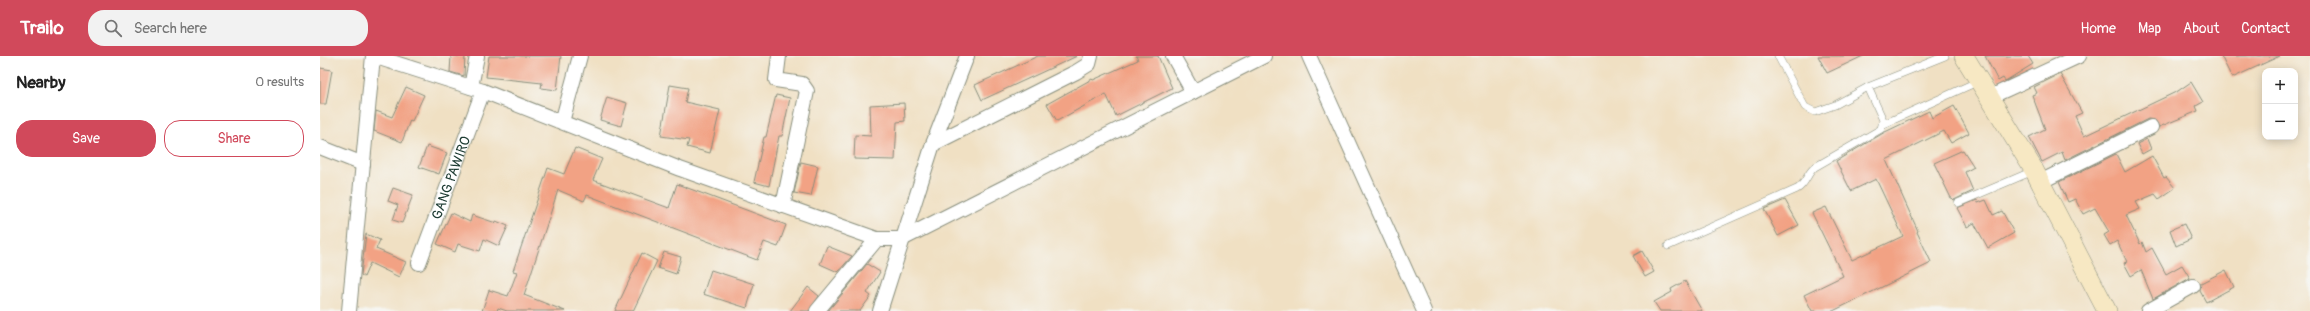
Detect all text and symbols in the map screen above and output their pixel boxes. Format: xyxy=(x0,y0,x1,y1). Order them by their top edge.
search box xyxy=(88,10,368,46)
text: Trailo xyxy=(20,16,64,40)
icon: search xyxy=(102,17,124,39)
text: Search here xyxy=(134,19,207,38)
text: Home xyxy=(2081,20,2116,37)
text: Map xyxy=(2138,20,2161,37)
text: About xyxy=(2183,20,2219,37)
text: Contact xyxy=(2241,20,2290,37)
map controls xyxy=(2262,68,2298,140)
button: + xyxy=(2262,68,2298,104)
text: Nearby xyxy=(16,72,65,93)
text: 0 results xyxy=(255,74,304,90)
button: − xyxy=(2262,104,2298,140)
button: Save xyxy=(16,120,156,157)
button: Share xyxy=(164,120,304,157)
street label: GANG PAWIRO xyxy=(428,134,474,222)

